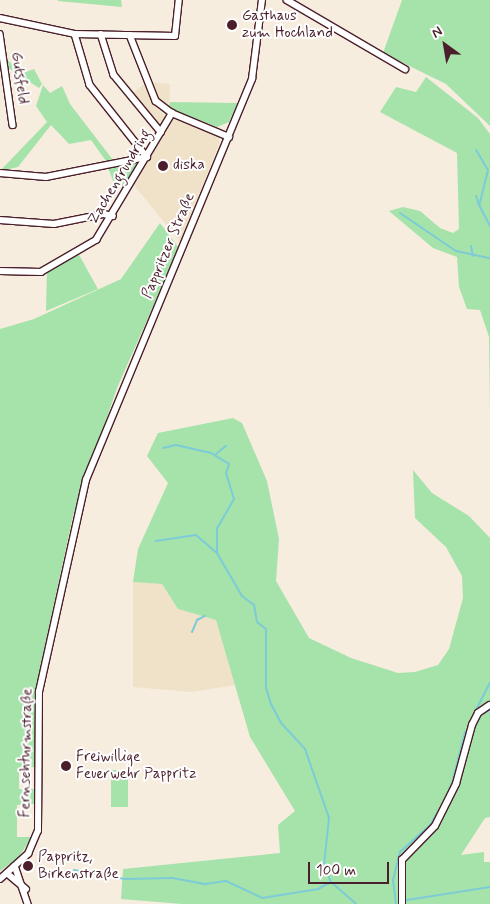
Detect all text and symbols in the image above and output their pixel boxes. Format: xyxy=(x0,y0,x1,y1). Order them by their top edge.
place label: Gasthaus zum Hochland xyxy=(242,7,333,42)
marker: Gasthaus zum Hochland xyxy=(226,19,238,31)
north arrow xyxy=(420,20,470,70)
text: N xyxy=(428,22,446,42)
street label: Gutsfeld xyxy=(6,51,32,105)
street label: Zachengrundring xyxy=(84,126,156,228)
place label: diska xyxy=(173,157,205,175)
marker: diska xyxy=(157,160,169,172)
street label: Pappritzer Straße xyxy=(139,190,199,302)
street label: Fernsehturmstraße xyxy=(17,688,37,818)
place label: Freiwillige Feuerwehr Pappritz xyxy=(76,748,195,783)
marker: Freiwillige Feuerwehr Pappritz xyxy=(60,760,72,772)
place label: Pappritz, Birkenstraße xyxy=(38,848,119,883)
scale bar xyxy=(310,852,391,884)
marker: Pappritz, Birkenstraße xyxy=(22,860,34,872)
text: 100 m xyxy=(316,861,356,881)

